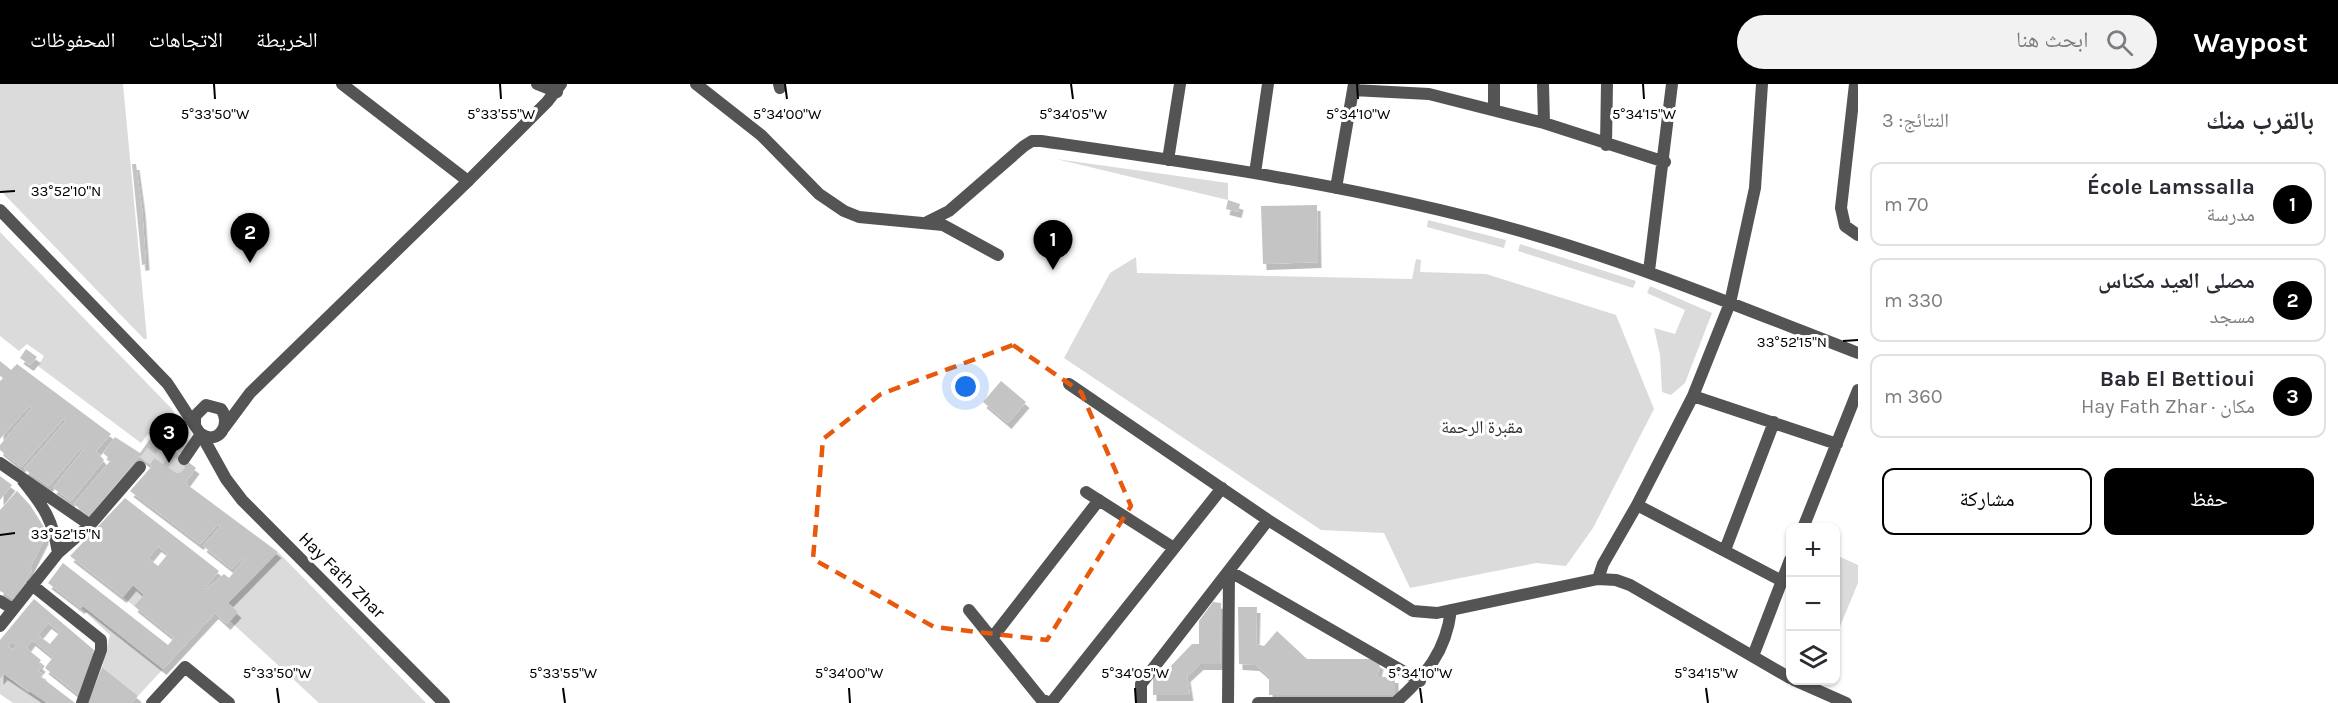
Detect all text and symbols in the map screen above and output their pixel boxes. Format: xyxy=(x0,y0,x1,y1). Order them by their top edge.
search box xyxy=(1737,15,2157,69)
icon: search xyxy=(2103,26,2136,59)
text: Waypost xyxy=(2193,26,2308,59)
text: ابحث هنا xyxy=(2016,27,2088,53)
text: المحفوظات xyxy=(30,28,115,52)
text: الاتجاهات xyxy=(148,28,223,52)
text: الخريطة xyxy=(256,28,318,52)
text: 5°33'50"W xyxy=(181,105,250,123)
text: 5°33'55"W xyxy=(467,105,536,123)
text: 5°34'00"W xyxy=(753,105,822,123)
text: 5°34'05"W xyxy=(1039,105,1108,123)
text: 5°34'10"W xyxy=(1326,105,1391,123)
text: 5°34'15"W xyxy=(1612,105,1677,123)
text: بالقرب منك xyxy=(2206,105,2314,136)
text: النتائج: 3 xyxy=(1882,109,1949,132)
text: École Lamssalla xyxy=(2087,174,2255,200)
text: 33°52'10"N xyxy=(31,182,101,200)
text: 70 m xyxy=(1884,193,1929,216)
text: 1 xyxy=(2289,193,2296,216)
text: مدرسة xyxy=(2206,203,2255,226)
pin: 2 xyxy=(230,214,270,263)
pin: 1 xyxy=(1034,220,1072,270)
text: مصلى العيد مكناس xyxy=(2098,268,2255,294)
text: 330 m xyxy=(1884,289,1943,312)
text: 2 xyxy=(2286,289,2299,312)
text: مسجد xyxy=(2210,305,2255,328)
text: 33°52'15"N xyxy=(1757,333,1827,351)
text: Bab El Bettioui xyxy=(2100,366,2255,392)
your location xyxy=(951,372,980,401)
text: 360 m xyxy=(1884,385,1943,408)
text: 3 xyxy=(2286,385,2299,408)
text: مكان · Hay Fath Zhar xyxy=(2081,395,2255,418)
pin: 3 xyxy=(150,414,188,463)
park label: مقبرة الرحمة xyxy=(1441,416,1523,438)
button: مشاركة xyxy=(1882,468,2092,535)
button: حفظ xyxy=(2104,468,2314,535)
map controls xyxy=(1786,523,1840,685)
button: + xyxy=(1786,523,1840,577)
text: 33°52'15"N xyxy=(31,525,101,543)
street label: Hay Fath Zhar xyxy=(294,527,390,623)
button: − xyxy=(1786,577,1840,631)
button: layers xyxy=(1786,631,1840,685)
text: 5°33'50"W xyxy=(243,664,312,682)
text: 5°33'55"W xyxy=(529,664,598,682)
text: 5°34'00"W xyxy=(815,664,884,682)
text: 5°34'05"W xyxy=(1101,664,1170,682)
text: 5°34'10"W xyxy=(1388,664,1453,682)
text: 5°34'15"W xyxy=(1674,664,1739,682)

